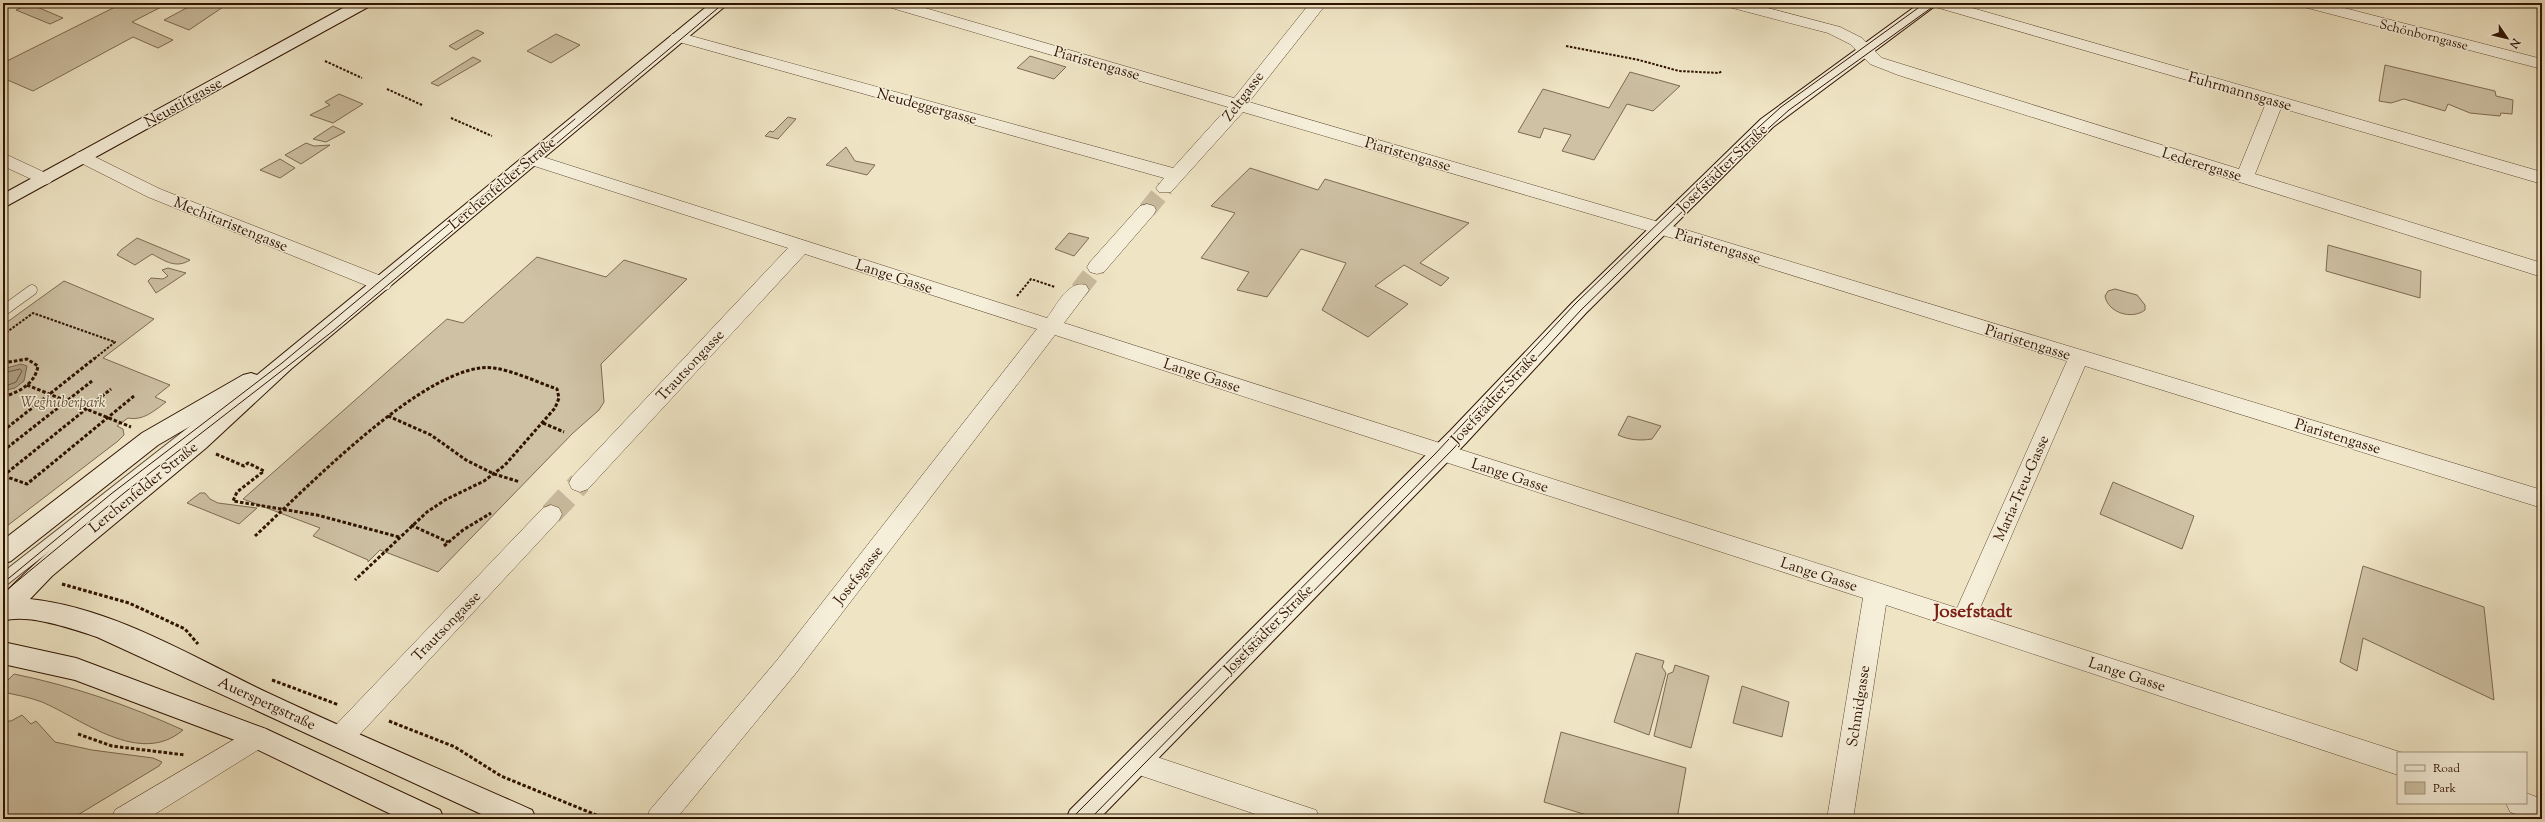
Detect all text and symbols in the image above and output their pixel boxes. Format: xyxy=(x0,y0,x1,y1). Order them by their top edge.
street label: Schönborngasse xyxy=(2377,16,2470,56)
north arrow xyxy=(2487,18,2527,58)
text: N xyxy=(2505,34,2524,52)
street label: Piaristengasse xyxy=(1051,42,1142,87)
street label: Zeltgasse xyxy=(1218,68,1270,126)
street label: Fuhrmannsgasse xyxy=(2185,68,2294,117)
street label: Neustiftgasse xyxy=(141,73,226,133)
street label: Neudeggergasse xyxy=(874,84,979,131)
street label: Josefstädter Straße xyxy=(1672,120,1773,219)
street label: Lerchenfelder Straße xyxy=(445,133,561,235)
street label: Piaristengasse xyxy=(1362,133,1453,178)
street label: Lederergasse xyxy=(2159,143,2244,188)
street label: Mechitaristengasse xyxy=(170,193,291,258)
street label: Piaristengasse xyxy=(1672,224,1763,270)
street label: Lange Gasse xyxy=(852,255,935,300)
street label: Piaristengasse xyxy=(1982,320,2073,366)
street label: Trautsongasse xyxy=(652,326,730,407)
street label: Josefstädter Straße xyxy=(1446,348,1543,450)
street label: Lange Gasse xyxy=(1160,354,1243,399)
park label: Weghuberpark xyxy=(20,393,106,414)
street label: Piaristengasse xyxy=(2292,414,2383,460)
street label: Maria-Treu-Gasse xyxy=(1990,432,2055,545)
street label: Lerchenfelder Straße xyxy=(85,438,203,539)
street label: Lange Gasse xyxy=(1468,454,1551,499)
street label: Josefsgasse xyxy=(829,542,889,611)
street label: Lange Gasse xyxy=(1777,553,1860,598)
street label: Josefstädter Straße xyxy=(1219,581,1319,680)
street label: Trautsongasse xyxy=(408,587,486,667)
district label: Josefstadt xyxy=(1932,599,2013,626)
street label: Lange Gasse xyxy=(2085,653,2168,698)
street label: Schmidgasse xyxy=(1843,664,1876,749)
street label: Auerspergstraße xyxy=(214,673,319,736)
legend xyxy=(2397,752,2527,804)
text: Road xyxy=(2433,760,2460,778)
text: Park xyxy=(2433,780,2456,798)

